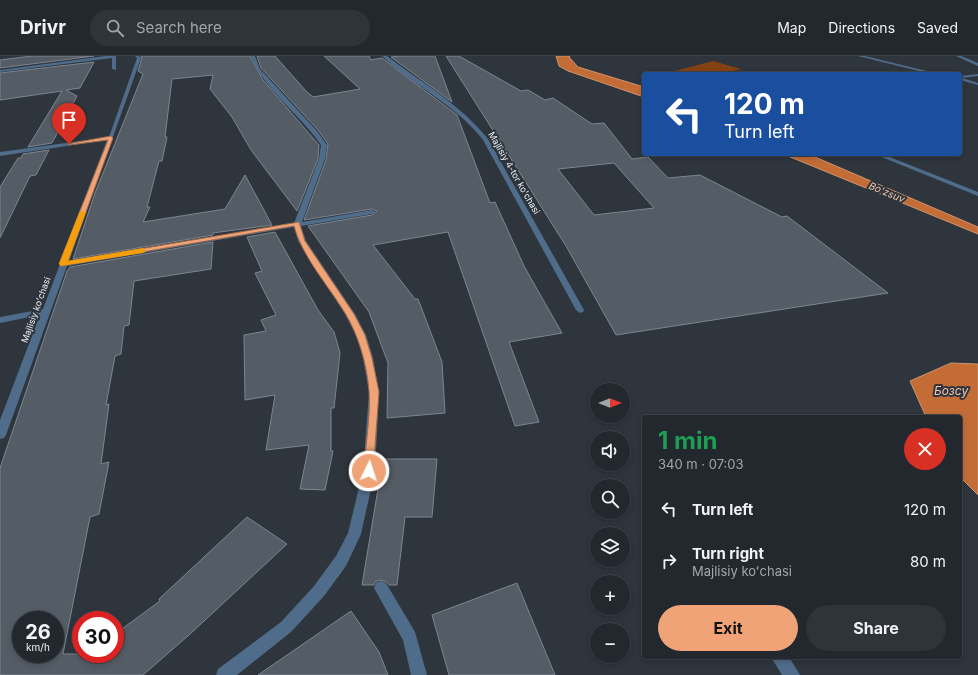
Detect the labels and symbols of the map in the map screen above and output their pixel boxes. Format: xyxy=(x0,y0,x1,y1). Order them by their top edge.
pin xyxy=(52,103,86,144)
street label: Majlisiy 4-tor ko'chasi xyxy=(486,130,543,216)
water label: Bo'zsuv xyxy=(867,179,907,205)
street label: Majlisiy koʻchasi xyxy=(19,275,53,344)
north arrow xyxy=(590,383,630,423)
water label: Бозсу xyxy=(934,383,968,398)
position arrow xyxy=(348,450,390,492)
speed limit sign: 30 xyxy=(72,611,124,663)

